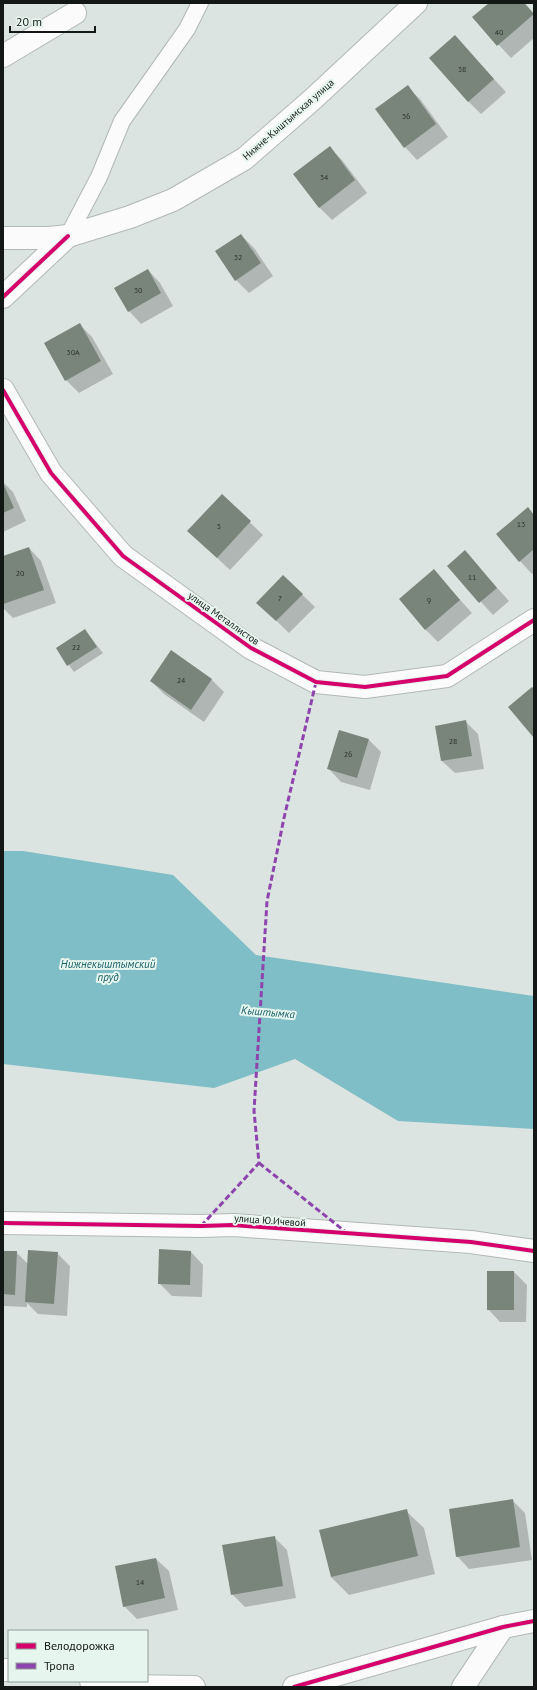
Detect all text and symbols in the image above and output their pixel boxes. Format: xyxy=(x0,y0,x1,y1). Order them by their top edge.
scale bar xyxy=(10,8,95,34)
text: 20 m xyxy=(16,14,42,29)
house number: 40 xyxy=(495,27,504,37)
house number: 38 xyxy=(458,64,466,74)
street label: Нижне-Кыштымская улица xyxy=(240,76,337,163)
house number: 36 xyxy=(402,111,410,121)
house number: 34 xyxy=(320,172,329,182)
house number: 32 xyxy=(234,252,242,262)
house number: 30 xyxy=(134,285,143,295)
house number: 30А xyxy=(66,347,80,357)
house number: 13 xyxy=(517,519,525,529)
house number: 5 xyxy=(217,521,221,531)
house number: 20 xyxy=(16,568,25,578)
house number: 11 xyxy=(468,572,476,582)
street label: улица Металлистов xyxy=(186,589,262,648)
house number: 7 xyxy=(278,593,282,603)
house number: 9 xyxy=(427,595,431,605)
house number: 22 xyxy=(72,642,80,652)
house number: 24 xyxy=(177,675,186,685)
house number: 28 xyxy=(449,736,457,746)
house number: 26 xyxy=(344,749,352,759)
water label: Нижнекыштымский пруд xyxy=(61,957,156,984)
water label: Кыштымка xyxy=(241,1003,296,1021)
street label: улица Ю.Ичевой xyxy=(234,1212,306,1229)
house number: 14 xyxy=(136,1577,145,1587)
legend xyxy=(8,1630,148,1682)
text: Велодорожка xyxy=(44,1638,115,1653)
text: Тропа xyxy=(44,1658,75,1673)

